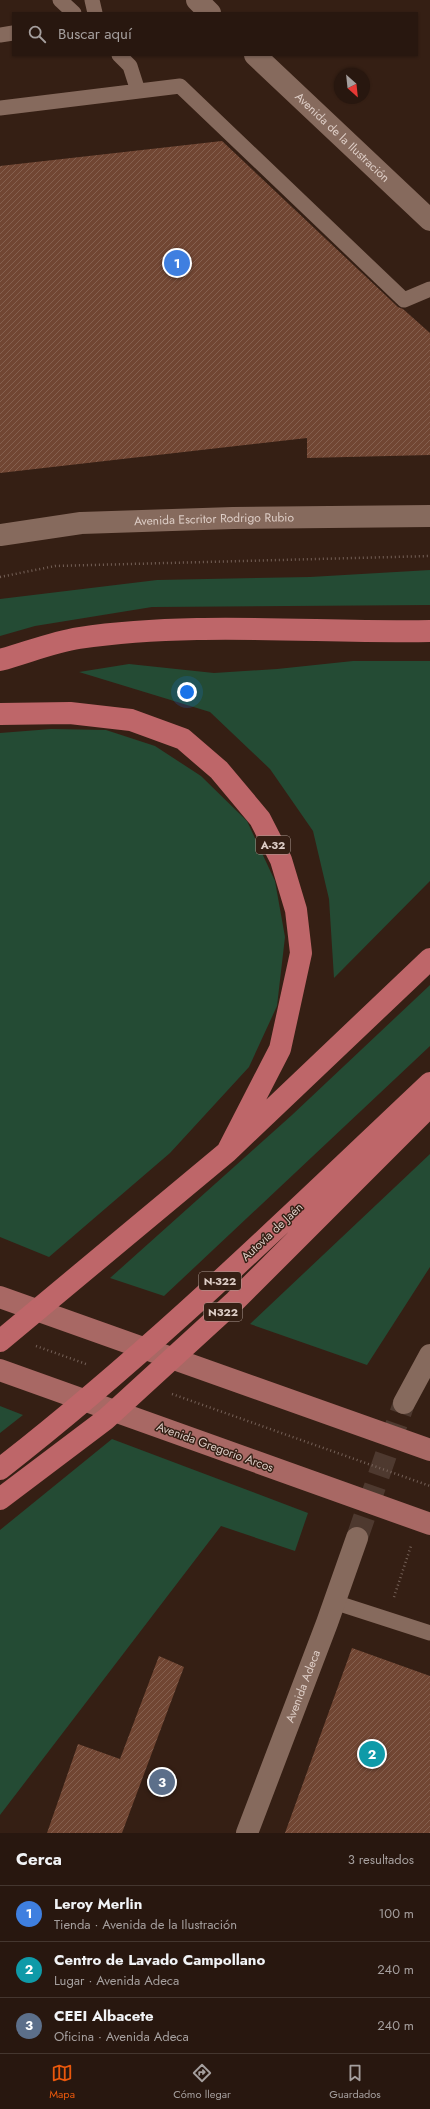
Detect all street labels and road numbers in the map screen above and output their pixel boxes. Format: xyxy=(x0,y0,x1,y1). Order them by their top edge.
street label: Avenida de la Ilustración xyxy=(291,88,394,187)
street label: Avenida Escritor Rodrigo Rubio xyxy=(134,508,295,530)
road number: A-32 xyxy=(256,836,290,854)
street label: Autovía de Jaén xyxy=(237,1199,307,1265)
road number: N-322 xyxy=(199,1272,241,1290)
road number: N322 xyxy=(204,1303,242,1321)
street label: Avenida Gregorio Arcos xyxy=(154,1417,276,1477)
street label: Avenida Adeca xyxy=(281,1647,325,1725)

